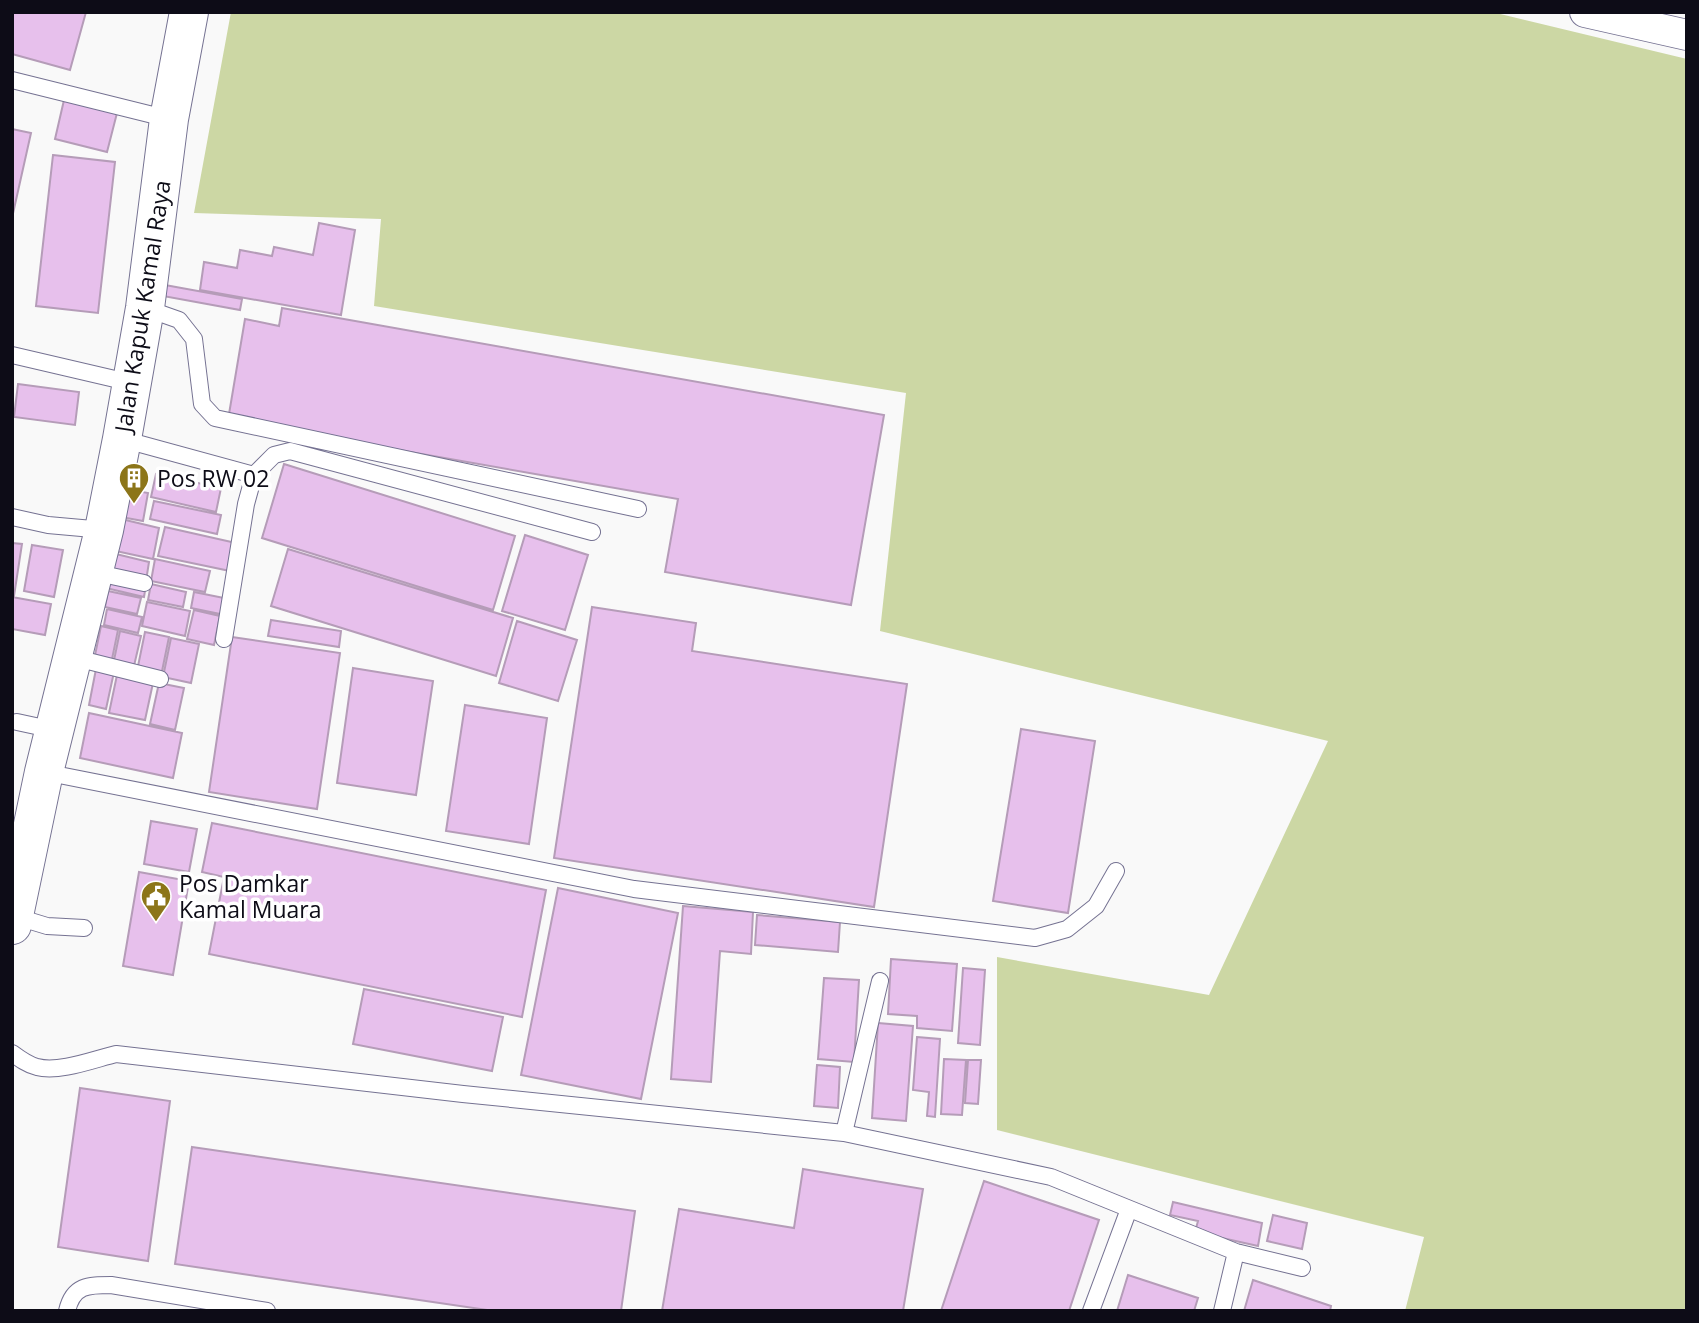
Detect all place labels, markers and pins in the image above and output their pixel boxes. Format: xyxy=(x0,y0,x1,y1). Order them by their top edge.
building icon: Pos RW 02 xyxy=(117,461,151,505)
place label: Pos RW 02 xyxy=(157,462,269,494)
place label: Pos Damkar Kamal Muara xyxy=(179,867,321,925)
public building icon: Pos Damkar Kamal Muara xyxy=(139,879,173,923)

